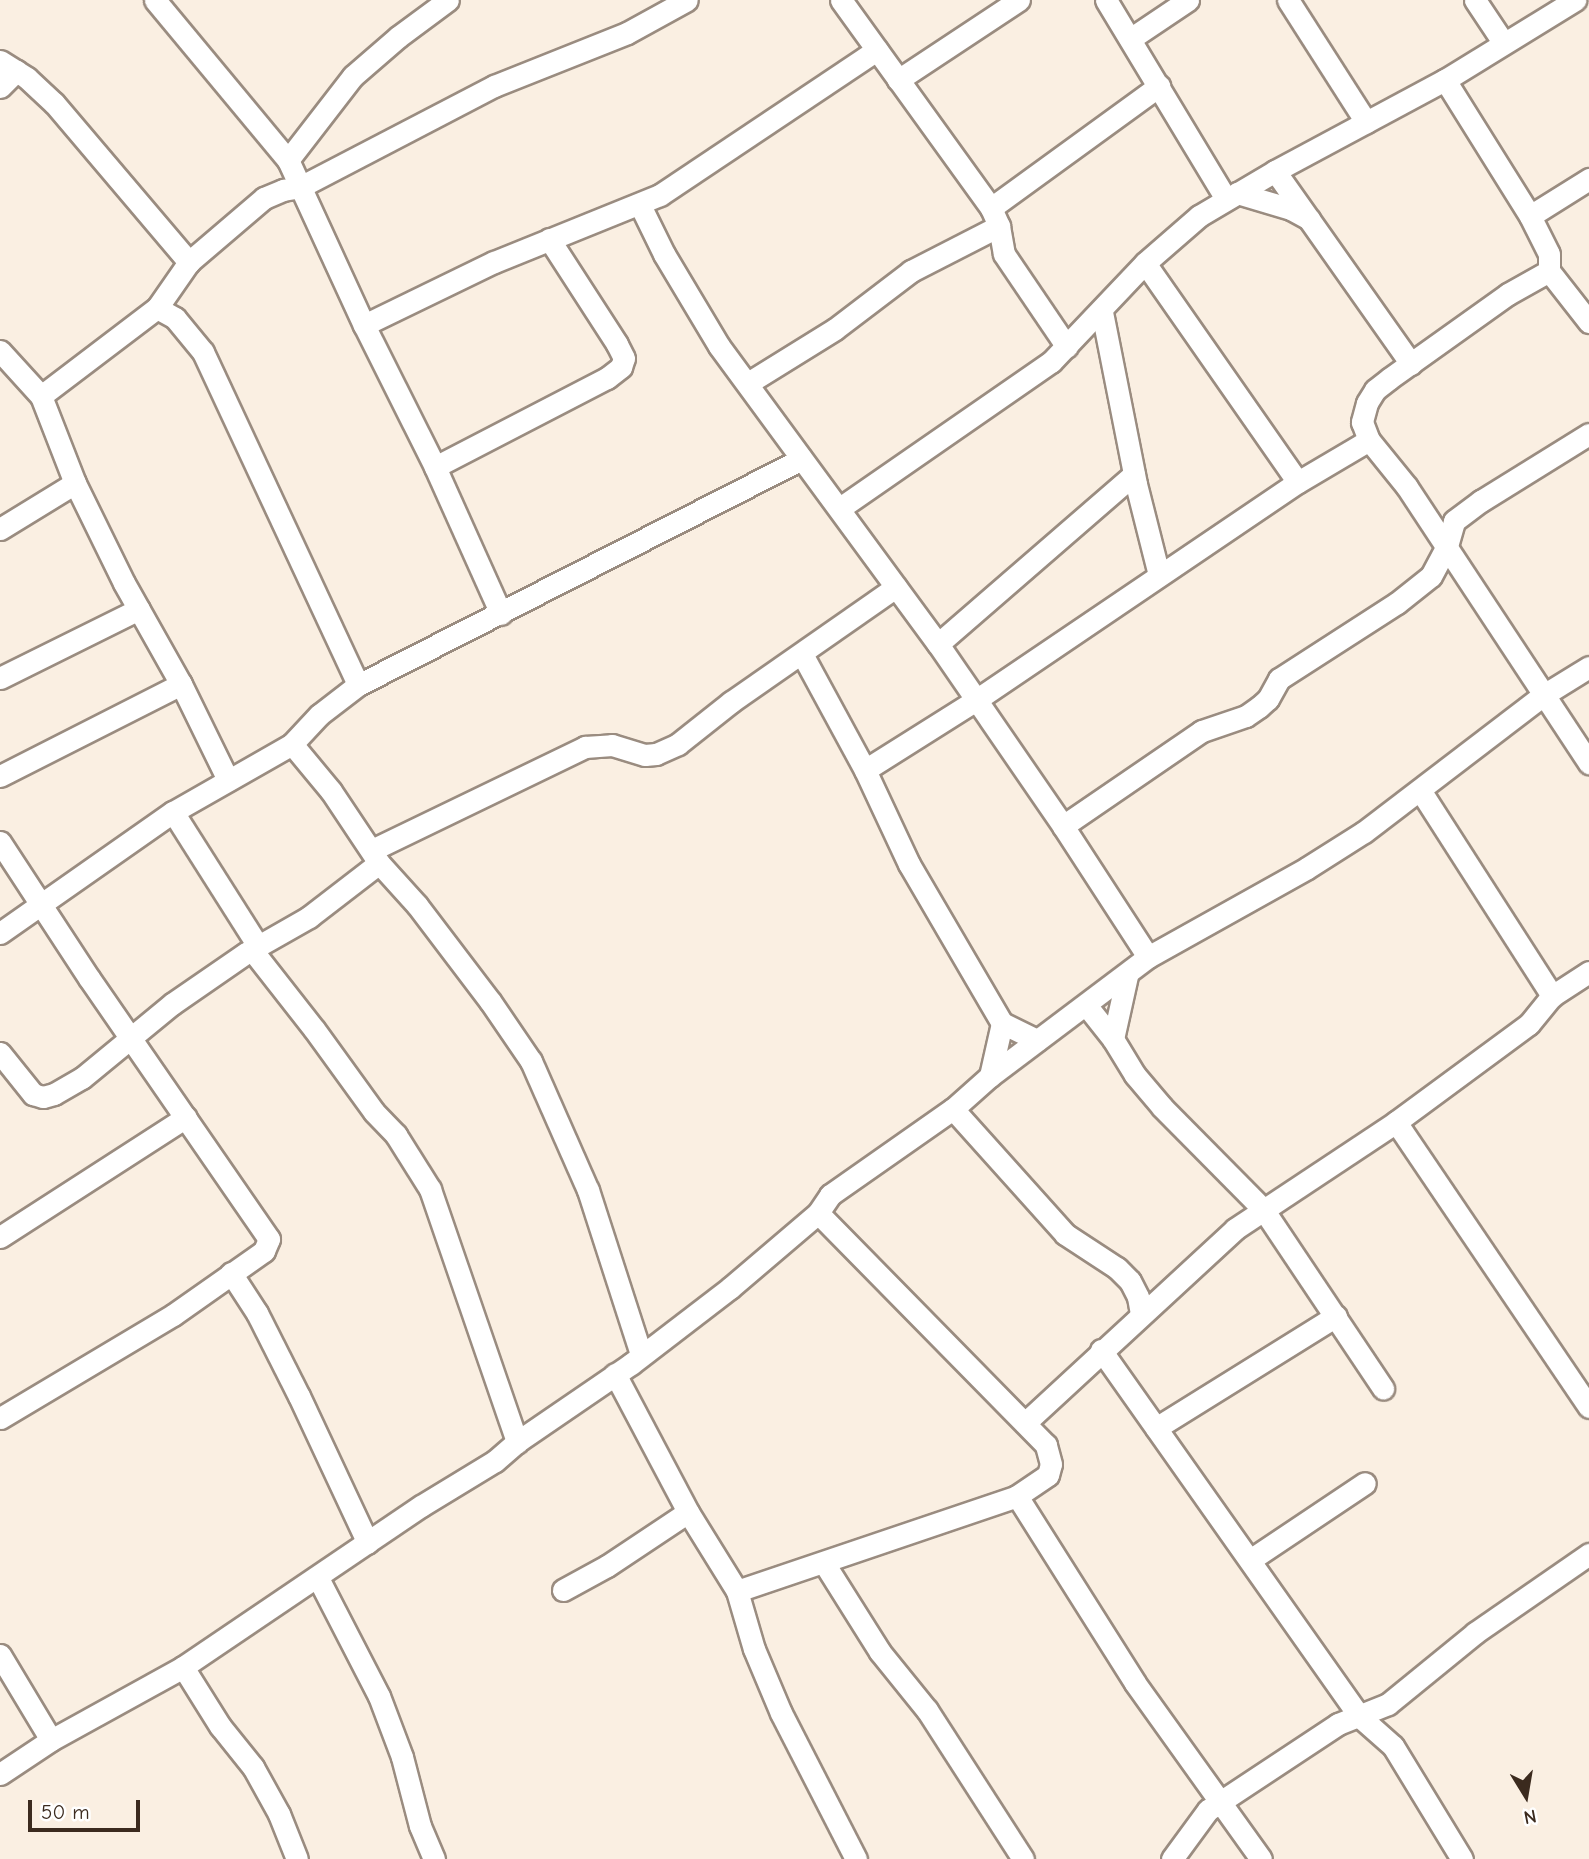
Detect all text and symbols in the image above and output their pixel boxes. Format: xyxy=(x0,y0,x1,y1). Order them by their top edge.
north arrow xyxy=(1491,1761,1561,1831)
scale bar xyxy=(32,1786,144,1830)
text: 50 m xyxy=(41,1800,90,1824)
text: N xyxy=(1522,1805,1538,1829)

